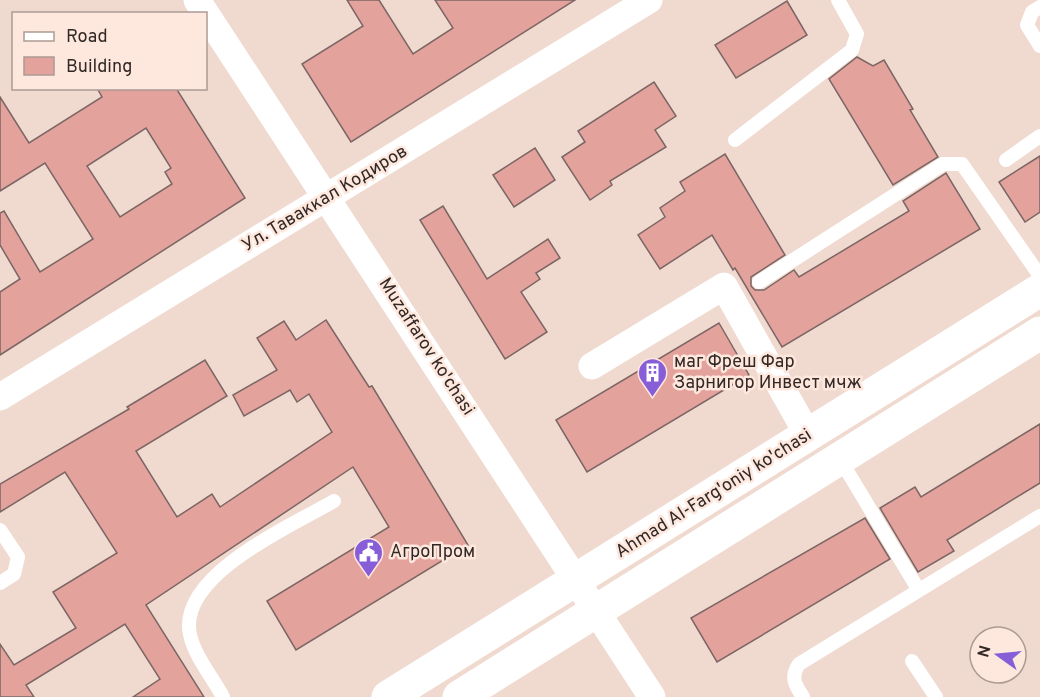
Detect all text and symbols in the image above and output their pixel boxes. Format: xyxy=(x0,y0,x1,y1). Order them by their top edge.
legend xyxy=(12,12,207,90)
text: Road xyxy=(66,26,108,49)
text: Building xyxy=(66,56,132,79)
street label: Ул. Таваккал Кодиров xyxy=(238,140,412,258)
street label: Muzaffarov ko'chasi xyxy=(373,274,479,420)
place label: маг Фреш Фар Зарнигор Инвест мчж xyxy=(674,351,862,395)
building icon: маг Фреш Фар Зарнигор Инвест мчж xyxy=(637,356,669,398)
street label: Ahmad Al-Farg'oniy ko'chasi xyxy=(612,424,816,564)
public building icon: АгроПром xyxy=(353,536,385,578)
place label: АгроПром xyxy=(390,541,475,564)
north arrow xyxy=(968,625,1028,685)
text: N xyxy=(974,643,997,660)

